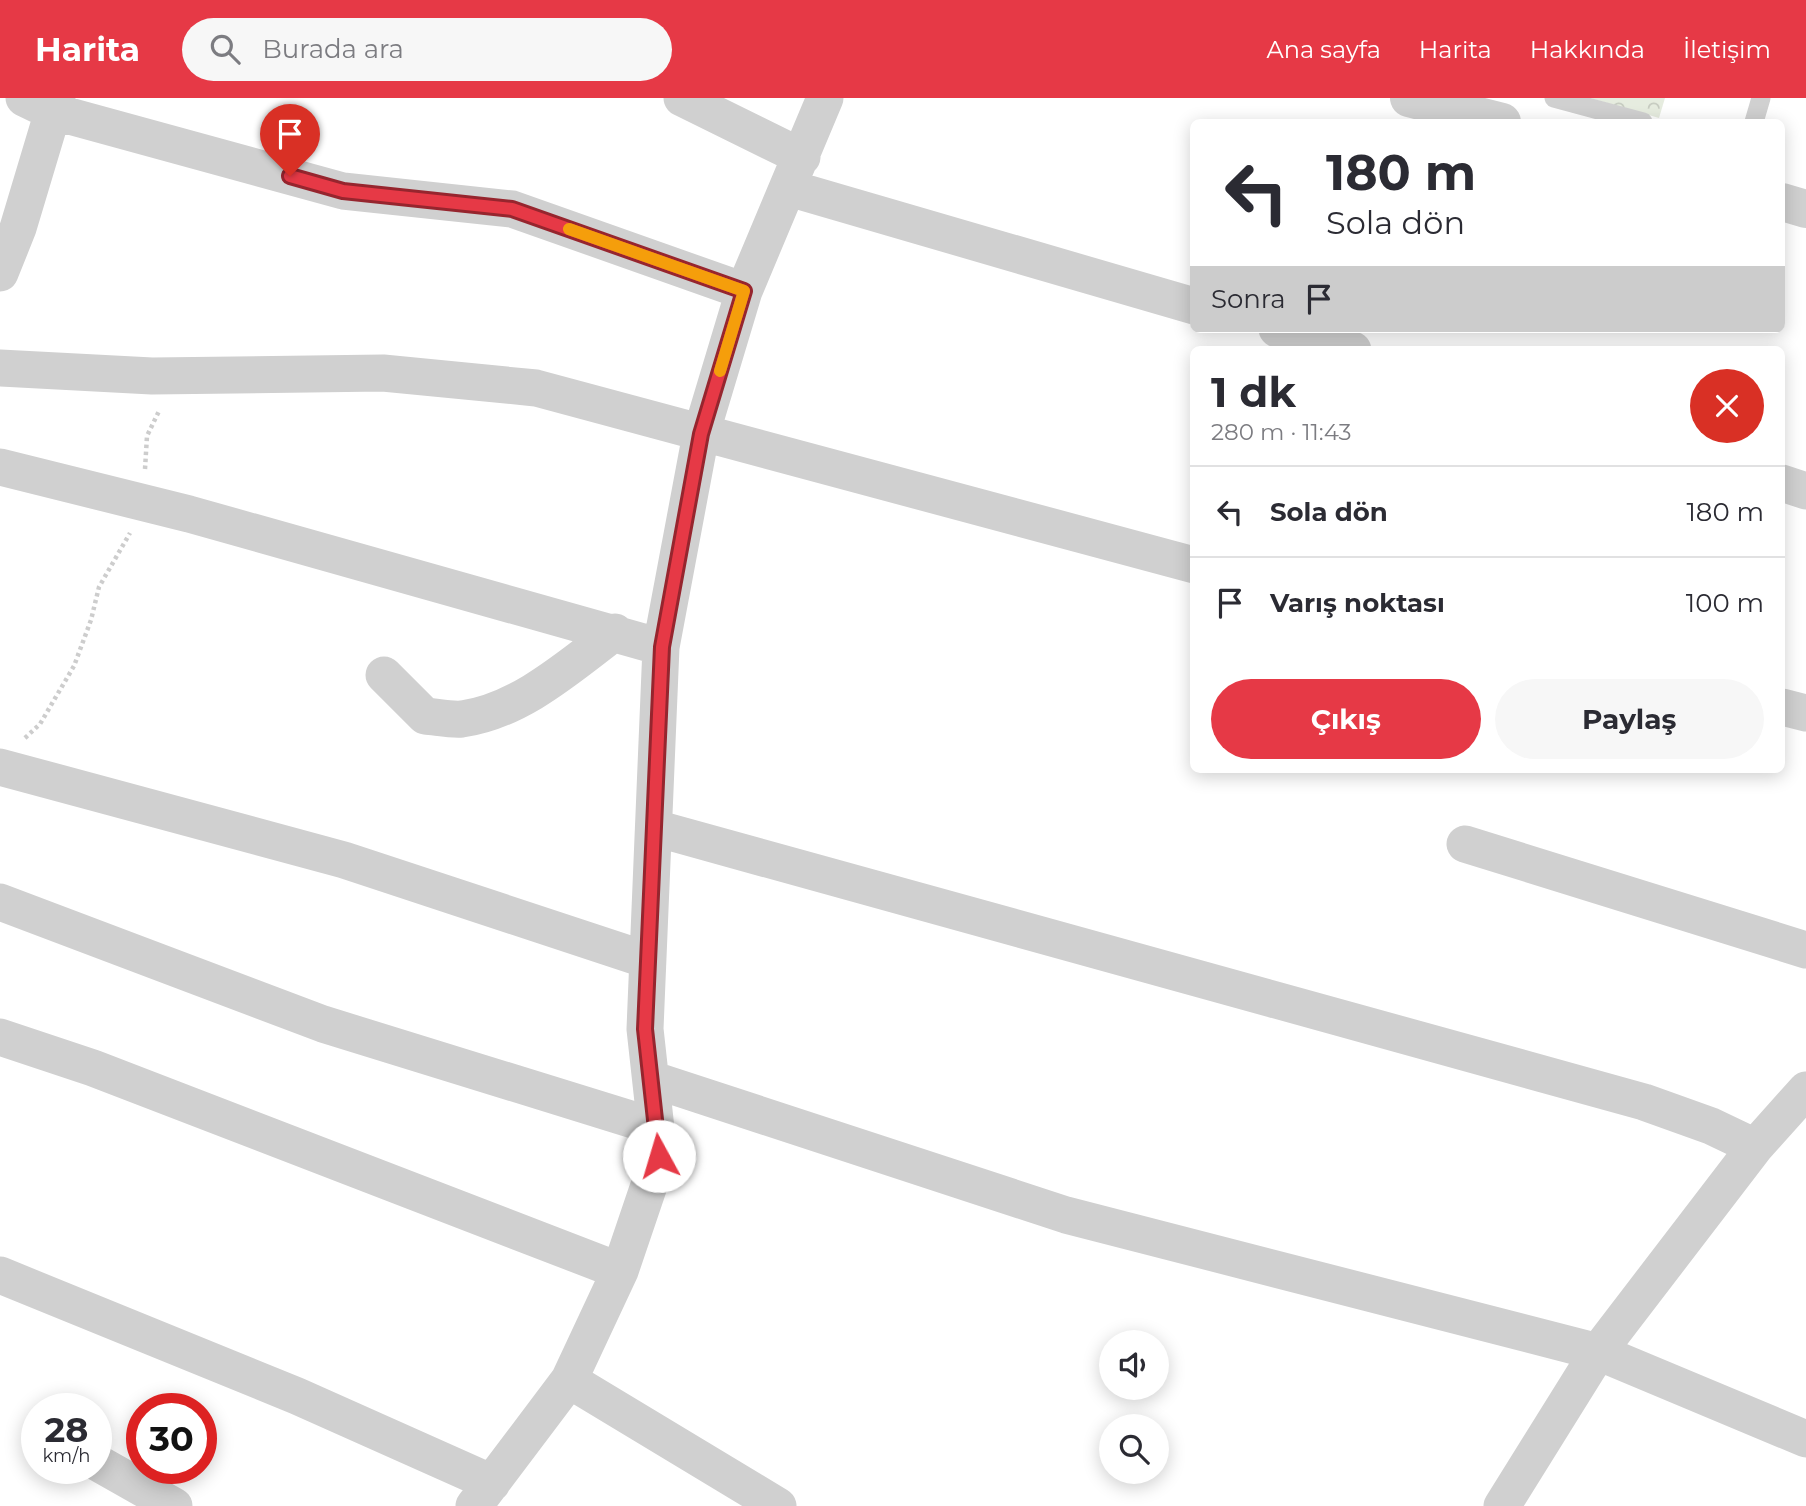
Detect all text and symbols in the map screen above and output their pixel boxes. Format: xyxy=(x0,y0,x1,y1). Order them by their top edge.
search box xyxy=(182,18,672,81)
text: Harita xyxy=(35,29,140,69)
icon: search xyxy=(206,30,244,68)
text: Burada ara xyxy=(262,33,404,65)
text: Ana sayfa xyxy=(1266,35,1381,64)
text: Harita xyxy=(1419,35,1492,64)
text: Hakkında xyxy=(1530,35,1645,64)
text: İletişim xyxy=(1683,35,1771,64)
pin xyxy=(260,104,320,176)
icon: arrive xyxy=(271,115,309,153)
text: 180 m xyxy=(1326,143,1476,202)
icon: left xyxy=(1211,147,1302,238)
text: Sola dön xyxy=(1326,203,1465,242)
icon: arrive xyxy=(1300,280,1338,318)
text: Sonra xyxy=(1211,283,1286,315)
text: 1 dk xyxy=(1211,366,1296,418)
button: close xyxy=(1690,369,1764,443)
text: 280 m · 11:43 xyxy=(1211,418,1352,446)
icon: left xyxy=(1211,493,1249,531)
text: Sola dön xyxy=(1270,496,1388,528)
text: 180 m xyxy=(1686,496,1764,528)
icon: arrive xyxy=(1211,584,1249,622)
text: Varış noktası xyxy=(1270,587,1445,619)
text: 100 m xyxy=(1686,587,1764,619)
button: Çıkış xyxy=(1211,679,1481,759)
button: Paylaş xyxy=(1495,679,1764,759)
position arrow xyxy=(622,1119,696,1193)
map controls xyxy=(1099,1330,1169,1484)
button: sound xyxy=(1099,1330,1169,1400)
speed limit sign: 30 xyxy=(126,1393,217,1484)
text: 28 xyxy=(45,1408,88,1451)
button: search xyxy=(1099,1414,1169,1484)
text: km/h xyxy=(42,1445,91,1467)

